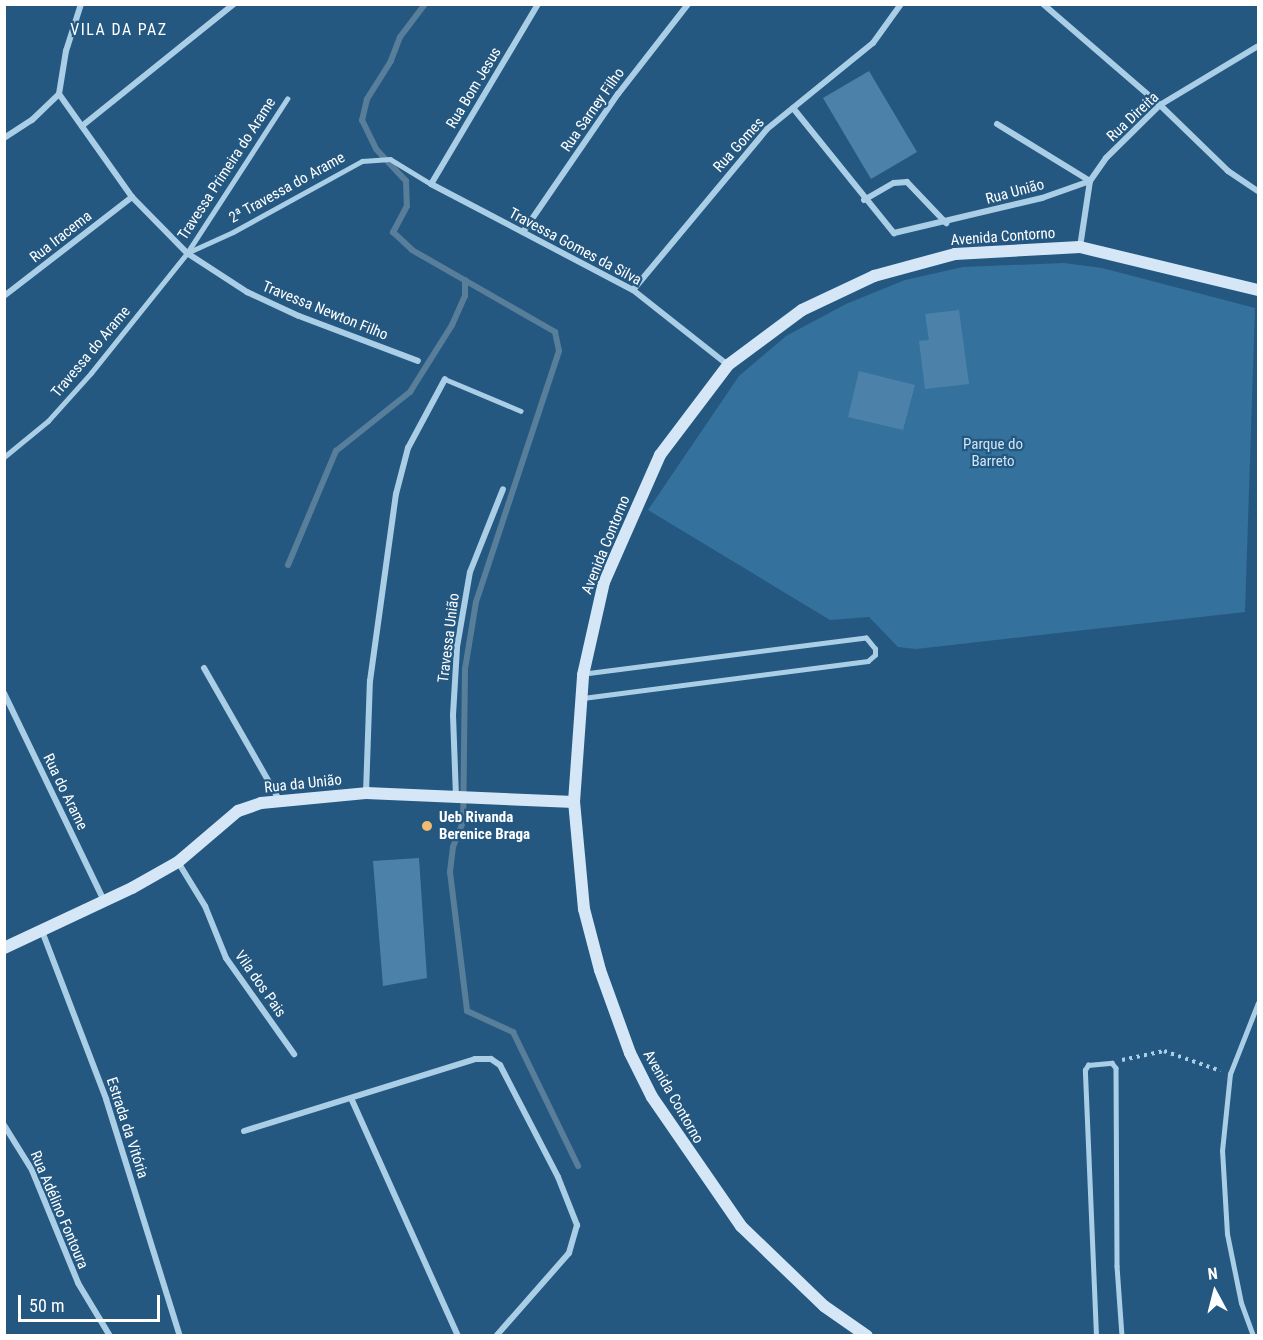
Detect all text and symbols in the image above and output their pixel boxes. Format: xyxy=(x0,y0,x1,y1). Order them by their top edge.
district label: VILA DA PAZ xyxy=(70,20,168,40)
street label: Rua Bom Jesus xyxy=(443,44,505,132)
street label: Rua Sarney Filho xyxy=(557,65,629,155)
street label: Rua Direita xyxy=(1103,88,1163,146)
street label: Travessa Primeira do Arame xyxy=(174,94,280,244)
street label: Rua Gomes xyxy=(710,114,768,176)
street label: 2ª Travessa do Arame xyxy=(226,149,348,227)
street label: Rua União xyxy=(984,176,1046,208)
street label: Travessa Gomes da Silva xyxy=(506,204,644,290)
street label: Rua Iracema xyxy=(27,207,95,267)
street label: Avenida Contorno xyxy=(950,224,1056,250)
street label: Travessa Newton Filho xyxy=(260,278,390,344)
street label: Travessa do Arame xyxy=(48,303,134,401)
park label: Parque do Barreto xyxy=(963,435,1023,470)
street label: Avenida Contorno xyxy=(578,493,634,597)
street label: Travessa União xyxy=(435,592,463,684)
street label: Rua do Arame xyxy=(39,751,91,833)
street label: Rua da União xyxy=(263,771,343,797)
place label: Ueb Rivanda Berenice Braga xyxy=(439,808,530,843)
marker: Ueb Rivanda Berenice Braga xyxy=(420,819,434,833)
street label: Vila dos Pais xyxy=(231,947,289,1021)
street label: Avenida Contorno xyxy=(639,1047,707,1147)
street label: Estrada da Vitória xyxy=(102,1075,152,1181)
street label: Rua Adélino Fontoura xyxy=(26,1148,92,1272)
north arrow xyxy=(1185,1262,1245,1322)
text: N xyxy=(1207,1264,1219,1284)
scale bar xyxy=(21,1283,164,1321)
text: 50 m xyxy=(29,1295,64,1316)

